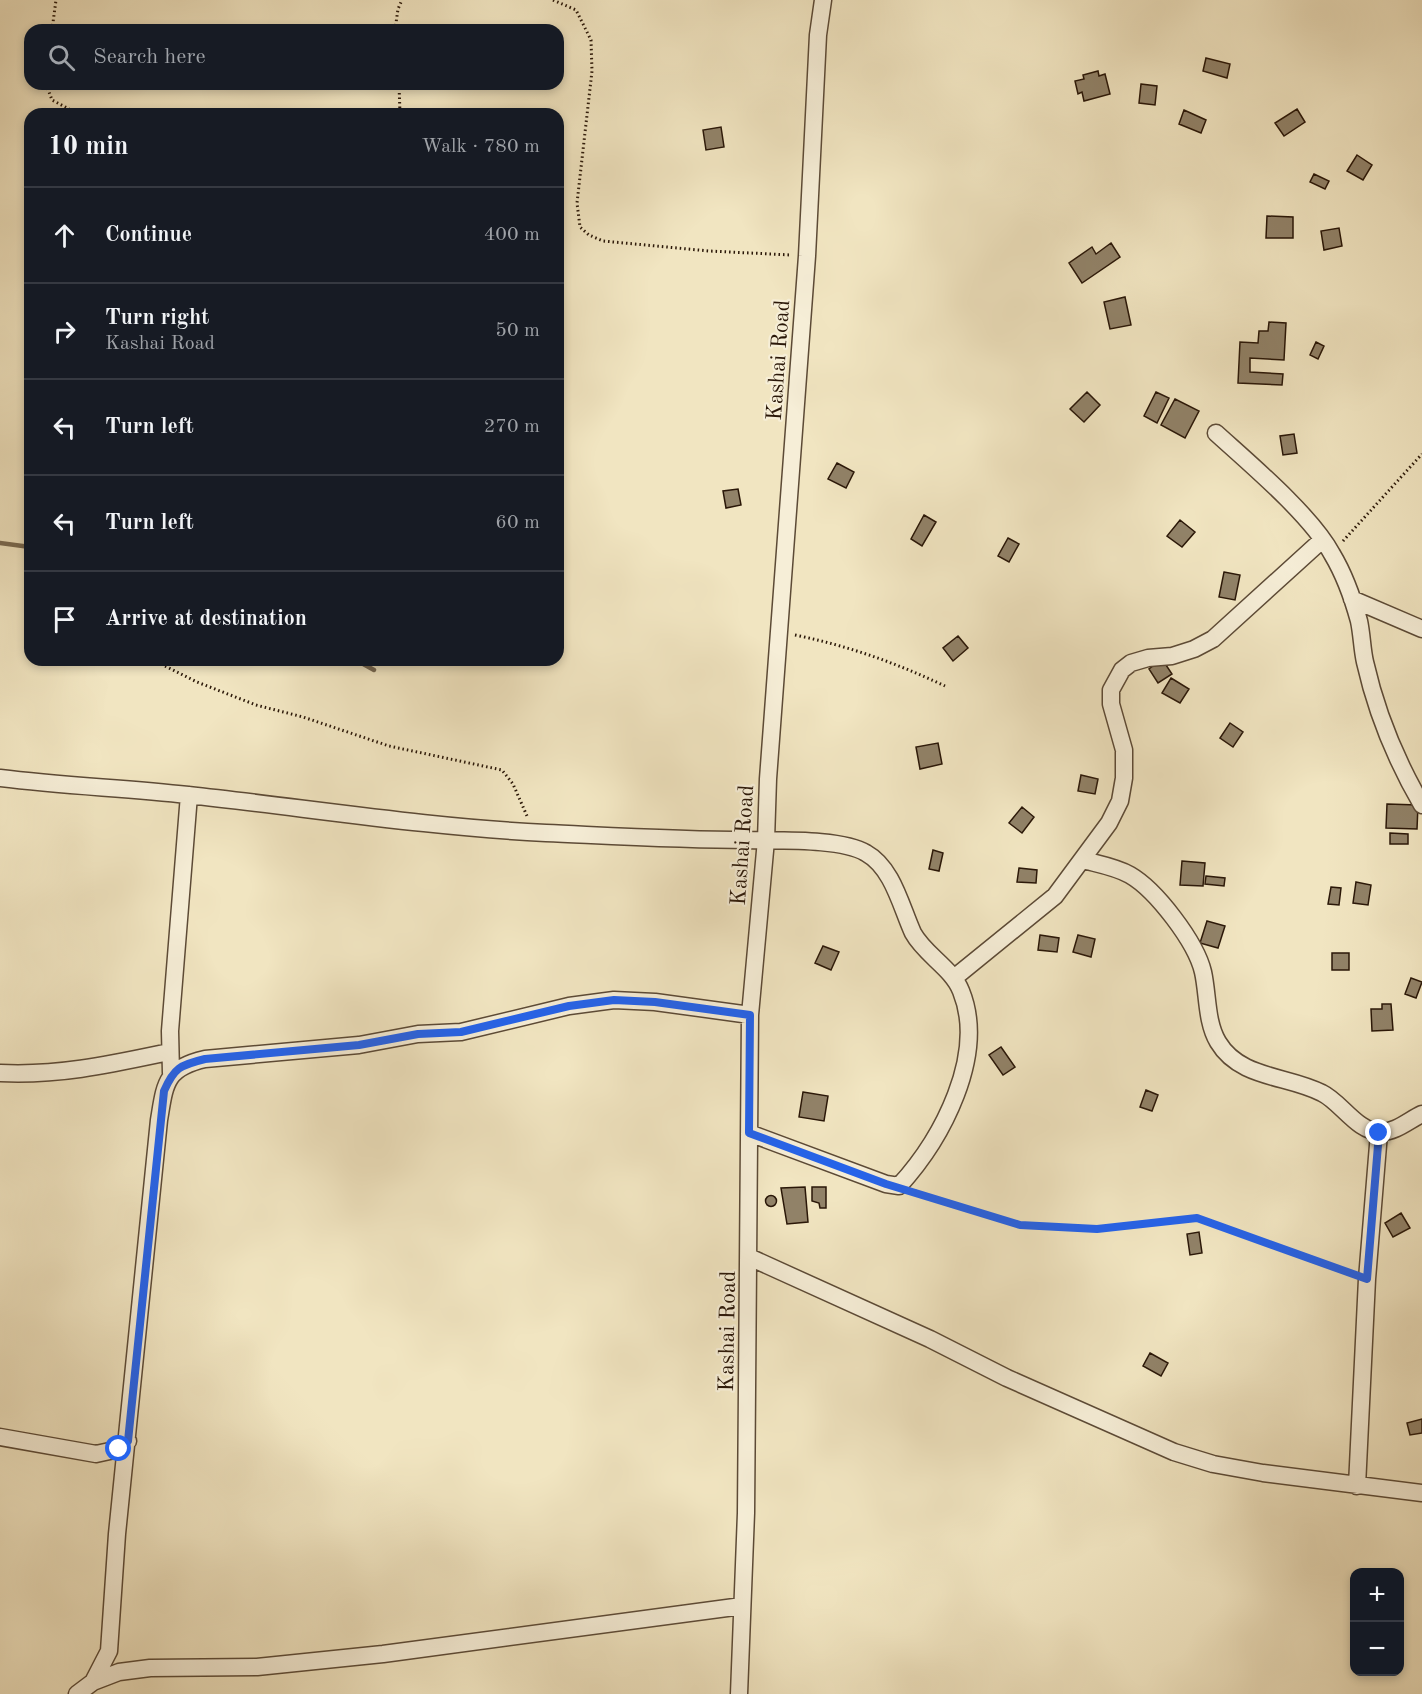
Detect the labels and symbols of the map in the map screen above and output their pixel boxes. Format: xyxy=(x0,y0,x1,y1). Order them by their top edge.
street label: Kashai Road xyxy=(764,299,794,421)
street label: Kashai Road xyxy=(728,784,758,906)
route end xyxy=(1365,1119,1391,1145)
street label: Kashai Road xyxy=(716,1270,740,1392)
route start xyxy=(105,1435,131,1461)

